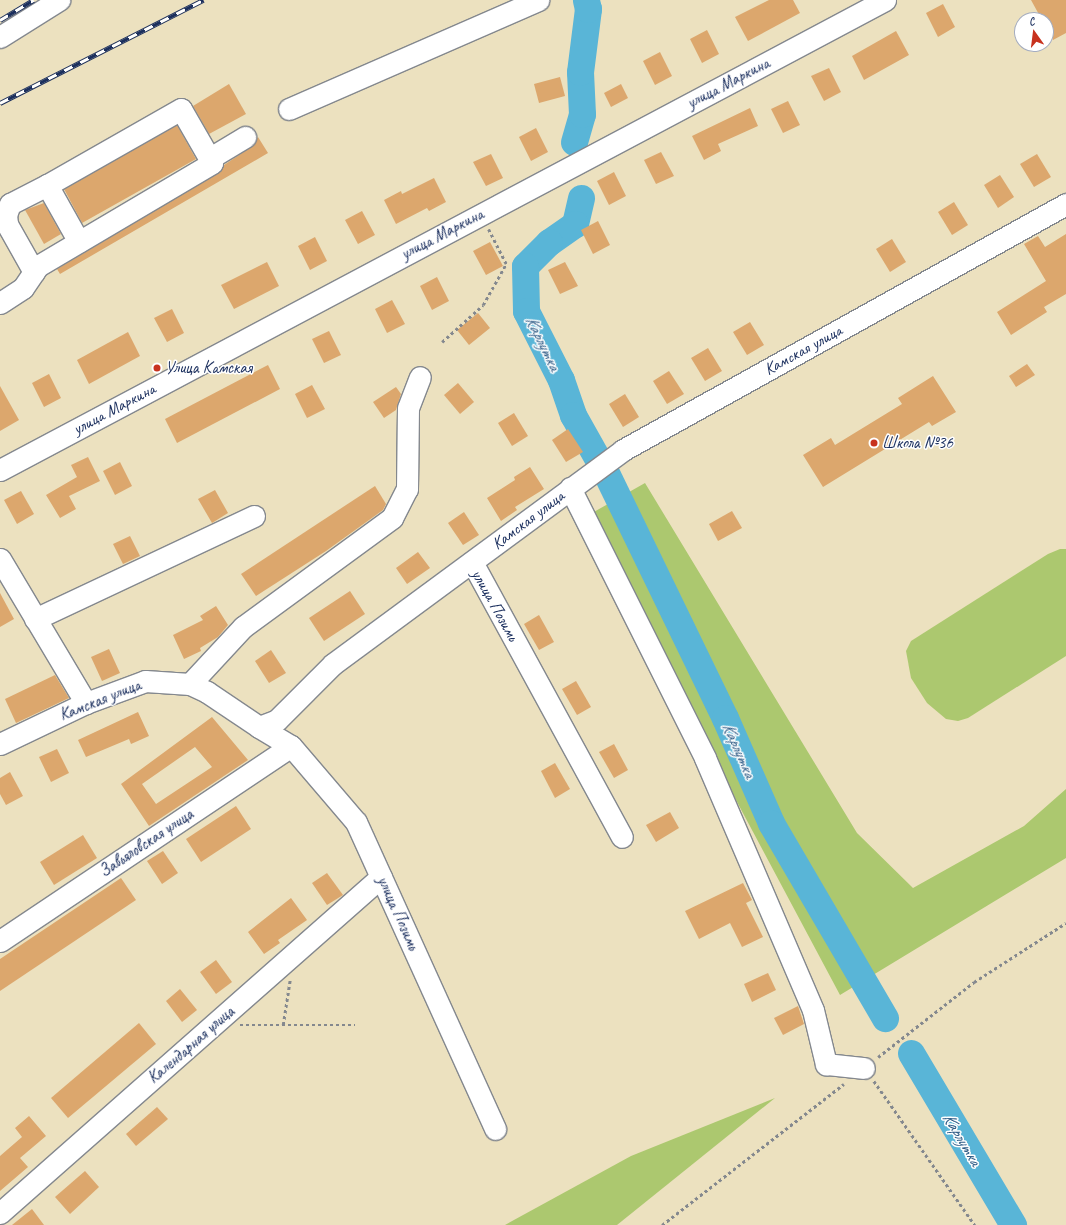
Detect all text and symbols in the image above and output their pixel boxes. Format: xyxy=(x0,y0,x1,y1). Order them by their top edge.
north arrow xyxy=(1014,12,1054,52)
text: С xyxy=(1027,14,1036,29)
street label: улица Маркина xyxy=(683,53,773,113)
street label: улица Маркина xyxy=(397,204,487,264)
water label: Карлутка xyxy=(521,312,565,374)
street label: Камская улица xyxy=(761,320,845,380)
place label: Улица Камская xyxy=(165,358,252,378)
marker: Улица Камская xyxy=(152,363,162,373)
street label: улица Маркина xyxy=(69,379,159,439)
place label: Школа №36 xyxy=(882,433,953,453)
marker: Школа №36 xyxy=(869,438,879,448)
street label: Камская улица xyxy=(488,486,568,554)
street label: улица Позимь xyxy=(467,565,523,645)
street label: Камская улица xyxy=(56,674,144,726)
water label: Карлутка xyxy=(717,719,761,781)
street label: Завьяловская улица xyxy=(95,804,197,882)
street label: улица Позимь xyxy=(372,872,424,954)
street label: Календарная улица xyxy=(143,1001,239,1089)
water label: Карлутка xyxy=(938,1108,986,1170)

